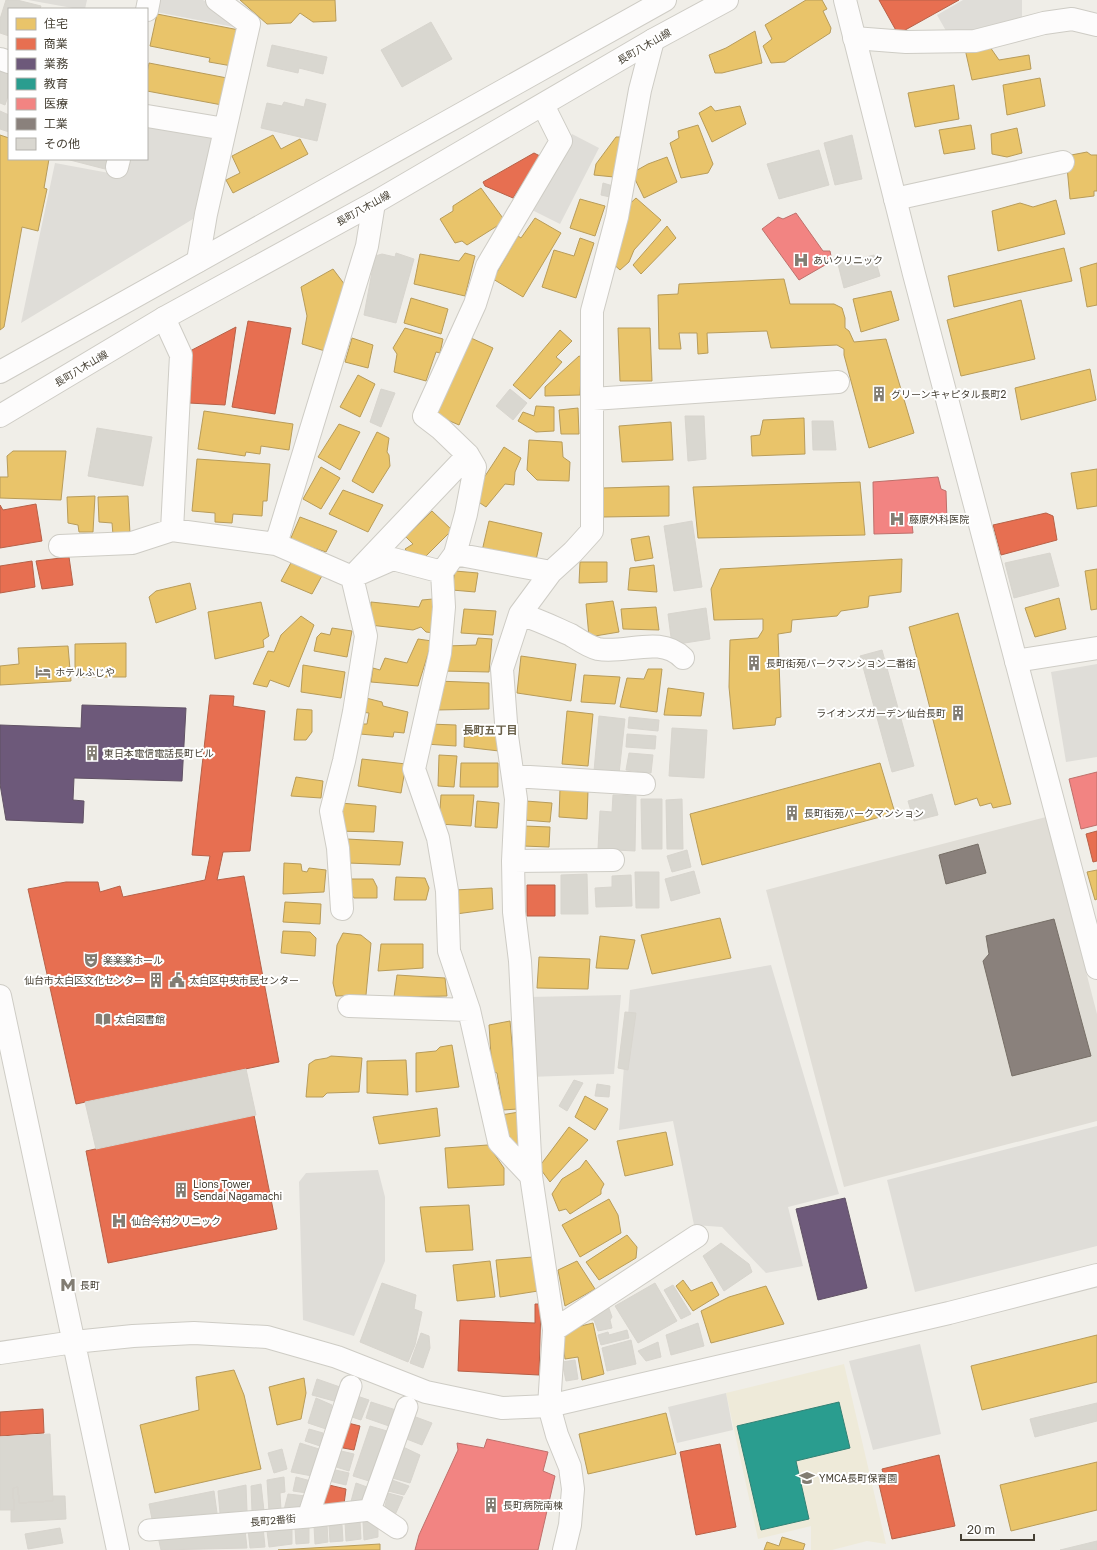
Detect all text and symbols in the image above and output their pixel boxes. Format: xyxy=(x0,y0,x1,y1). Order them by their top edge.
legend xyxy=(8,8,148,160)
text: 住宅 xyxy=(44,16,68,31)
street label: 長町八木山線 xyxy=(615,26,673,66)
text: 商業 xyxy=(44,36,68,51)
text: 業務 xyxy=(44,56,68,71)
text: 教育 xyxy=(44,76,68,91)
text: 医療 xyxy=(44,96,68,111)
text: 工業 xyxy=(44,116,68,131)
text: その他 xyxy=(44,136,80,151)
street label: 長町八木山線 xyxy=(334,188,392,228)
hospital icon: あいクリニック xyxy=(792,251,810,269)
place label: あいクリニック xyxy=(813,254,883,266)
street label: 長町八木山線 xyxy=(52,347,110,389)
building icon: グリーンキャピタル長町2 xyxy=(870,385,888,403)
place label: グリーンキャピタル長町2 xyxy=(891,388,1006,400)
hospital icon: 藤原外科医院 xyxy=(888,510,906,528)
place label: 藤原外科医院 xyxy=(909,513,969,525)
building icon: 長町街苑パークマンション二番街 xyxy=(745,654,763,672)
place label: 長町街苑パークマンション二番街 xyxy=(766,657,916,669)
hotel icon: ホテルふじや xyxy=(34,663,52,681)
place label: ホテルふじや xyxy=(55,666,115,678)
building icon: ライオンズガーデン仙台長町 xyxy=(949,704,967,722)
place label: ライオンズガーデン仙台長町 xyxy=(816,707,946,719)
district label: 長町五丁目 xyxy=(463,723,518,736)
building icon: 東日本電信電話長町ビル xyxy=(83,744,101,762)
place label: 東日本電信電話長町ビル xyxy=(104,747,214,759)
building icon: 長町街苑パークマンション xyxy=(783,804,801,822)
place label: 長町街苑パークマンション xyxy=(804,807,924,819)
theatre icon: 楽楽楽ホール xyxy=(82,951,100,969)
place label: 楽楽楽ホール xyxy=(103,954,163,966)
building icon: 仙台市太白区文化センター xyxy=(147,971,165,989)
public building icon: 太白区中央市民センター xyxy=(168,971,186,989)
place label: 仙台市太白区文化センター xyxy=(24,974,144,986)
place label: 太白区中央市民センター xyxy=(189,974,299,986)
library icon: 太白図書館 xyxy=(94,1010,112,1028)
place label: 太白図書館 xyxy=(115,1013,165,1025)
place label: Lions Tower Sendai Nagamachi xyxy=(193,1178,282,1202)
building icon: Lions Tower Sendai Nagamachi xyxy=(172,1181,190,1199)
hospital icon: 仙台今村クリニック xyxy=(110,1212,128,1230)
place label: 仙台今村クリニック xyxy=(131,1215,221,1227)
metro station icon: 長町 xyxy=(59,1276,77,1294)
place label: 長町 xyxy=(80,1279,100,1291)
school or university icon: YMCA長町保育園 xyxy=(798,1469,816,1487)
place label: YMCA長町保育園 xyxy=(819,1472,897,1484)
building icon: 長町病院南棟 xyxy=(482,1496,500,1514)
place label: 長町病院南棟 xyxy=(503,1499,563,1511)
street label: 長町2番街 xyxy=(250,1512,296,1528)
scale bar xyxy=(961,1516,1034,1542)
text: 20 m xyxy=(967,1522,995,1537)

